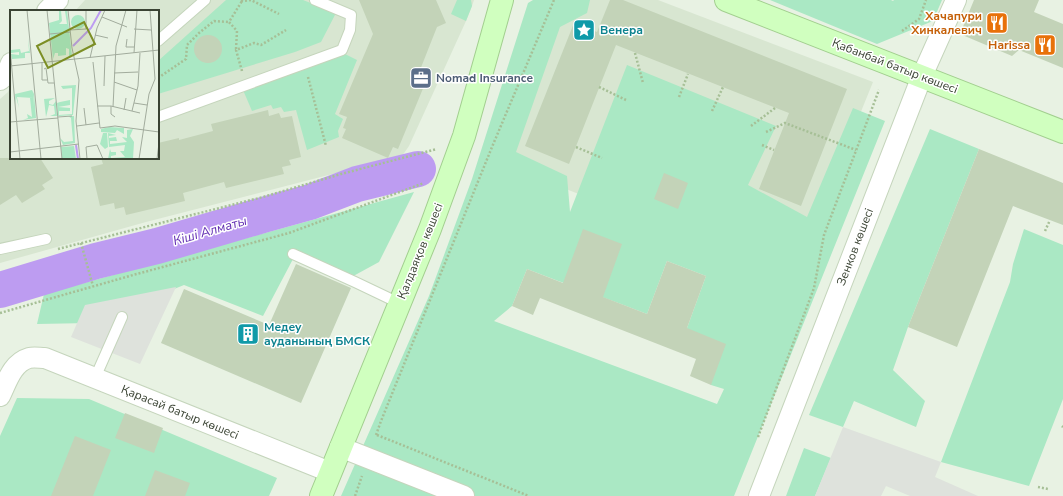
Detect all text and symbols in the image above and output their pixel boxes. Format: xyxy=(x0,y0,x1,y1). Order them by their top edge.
place label: Хачапури Хинкалевич xyxy=(910,8,982,38)
inset map xyxy=(10,10,159,159)
restaurant icon: Хачапури Хинкалевич xyxy=(984,10,1010,36)
place icon: Венера xyxy=(571,17,597,43)
place label: Венера xyxy=(600,22,643,38)
restaurant icon: Harissa xyxy=(1032,32,1058,58)
street label: Қабанбай батыр көшесі xyxy=(830,35,960,97)
place label: Harissa xyxy=(988,37,1030,53)
office icon: Nomad Insurance xyxy=(408,65,434,91)
place label: Nomad Insurance xyxy=(436,70,533,86)
street label: Қалдаяқов көшесі xyxy=(393,200,447,301)
street label: Зенков көшесі xyxy=(833,206,877,288)
water label: Кіші Алматы xyxy=(171,212,249,250)
place label: Медеу ауданының БМСК xyxy=(264,319,371,349)
building icon: Медеу ауданының БМСК xyxy=(235,321,261,347)
street label: Қарасай батыр көшесі xyxy=(119,381,241,443)

